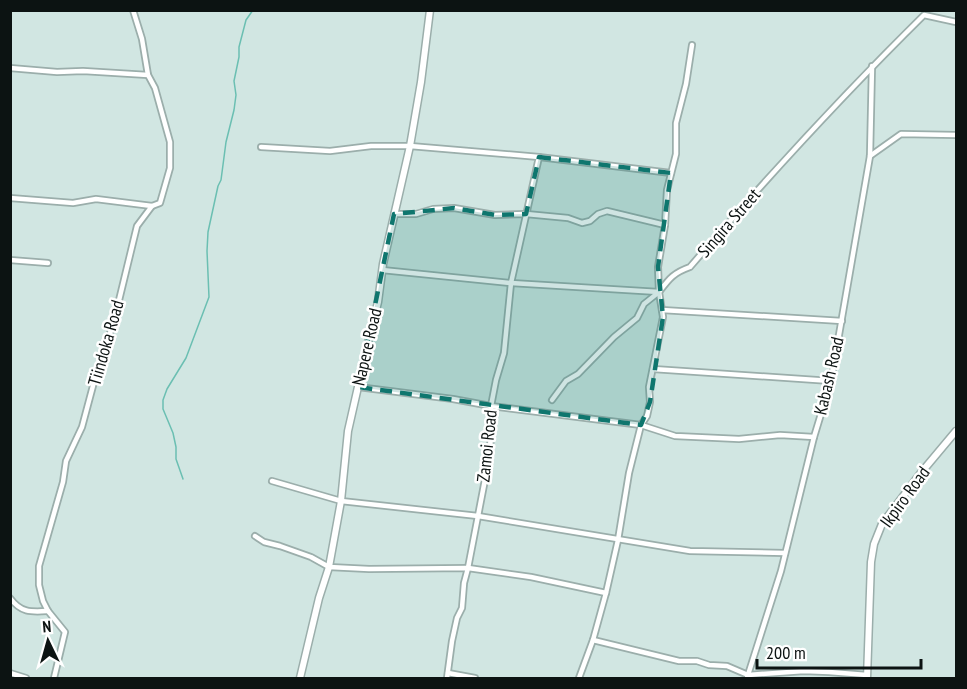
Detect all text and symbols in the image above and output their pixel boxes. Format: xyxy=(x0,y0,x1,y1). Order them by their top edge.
street label: Singira Street xyxy=(692,183,765,262)
street label: Tiindoka Road xyxy=(82,297,129,388)
street label: Napere Road xyxy=(346,306,387,388)
street label: Kabash Road xyxy=(808,335,849,417)
street label: Zamoi Road xyxy=(471,409,502,483)
street label: Ikpiro Road xyxy=(875,462,935,532)
north arrow xyxy=(18,611,78,671)
text: N xyxy=(42,616,52,636)
scale bar xyxy=(757,632,920,670)
text: 200 m xyxy=(766,641,806,664)

